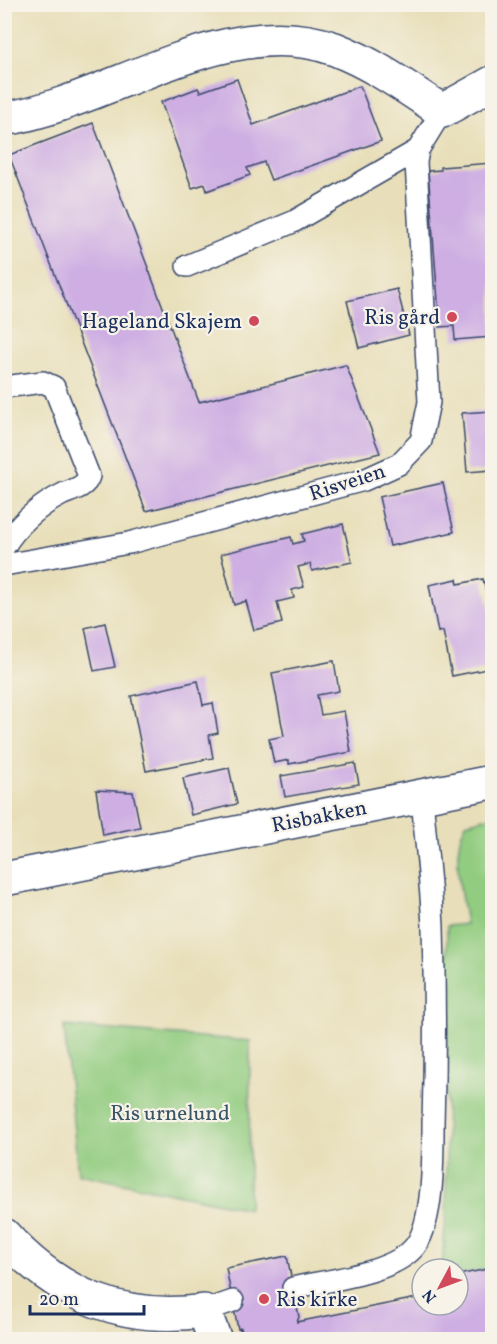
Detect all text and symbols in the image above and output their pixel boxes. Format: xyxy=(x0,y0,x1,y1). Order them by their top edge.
place label: Ris gård xyxy=(364,304,440,333)
place label: Hageland Skajem xyxy=(82,308,242,337)
marker: Ris gård xyxy=(445,310,459,324)
marker: Hageland Skajem xyxy=(247,314,261,328)
street label: Risveien xyxy=(305,457,389,509)
street label: Risbakken xyxy=(269,794,370,841)
park label: Ris urnelund xyxy=(110,1100,230,1129)
north arrow xyxy=(410,1257,470,1317)
scale bar xyxy=(30,1278,144,1316)
text: N xyxy=(418,1284,442,1307)
place label: Ris kirke xyxy=(276,1286,358,1315)
text: 20 m xyxy=(39,1288,79,1313)
marker: Ris kirke xyxy=(257,1292,271,1306)

